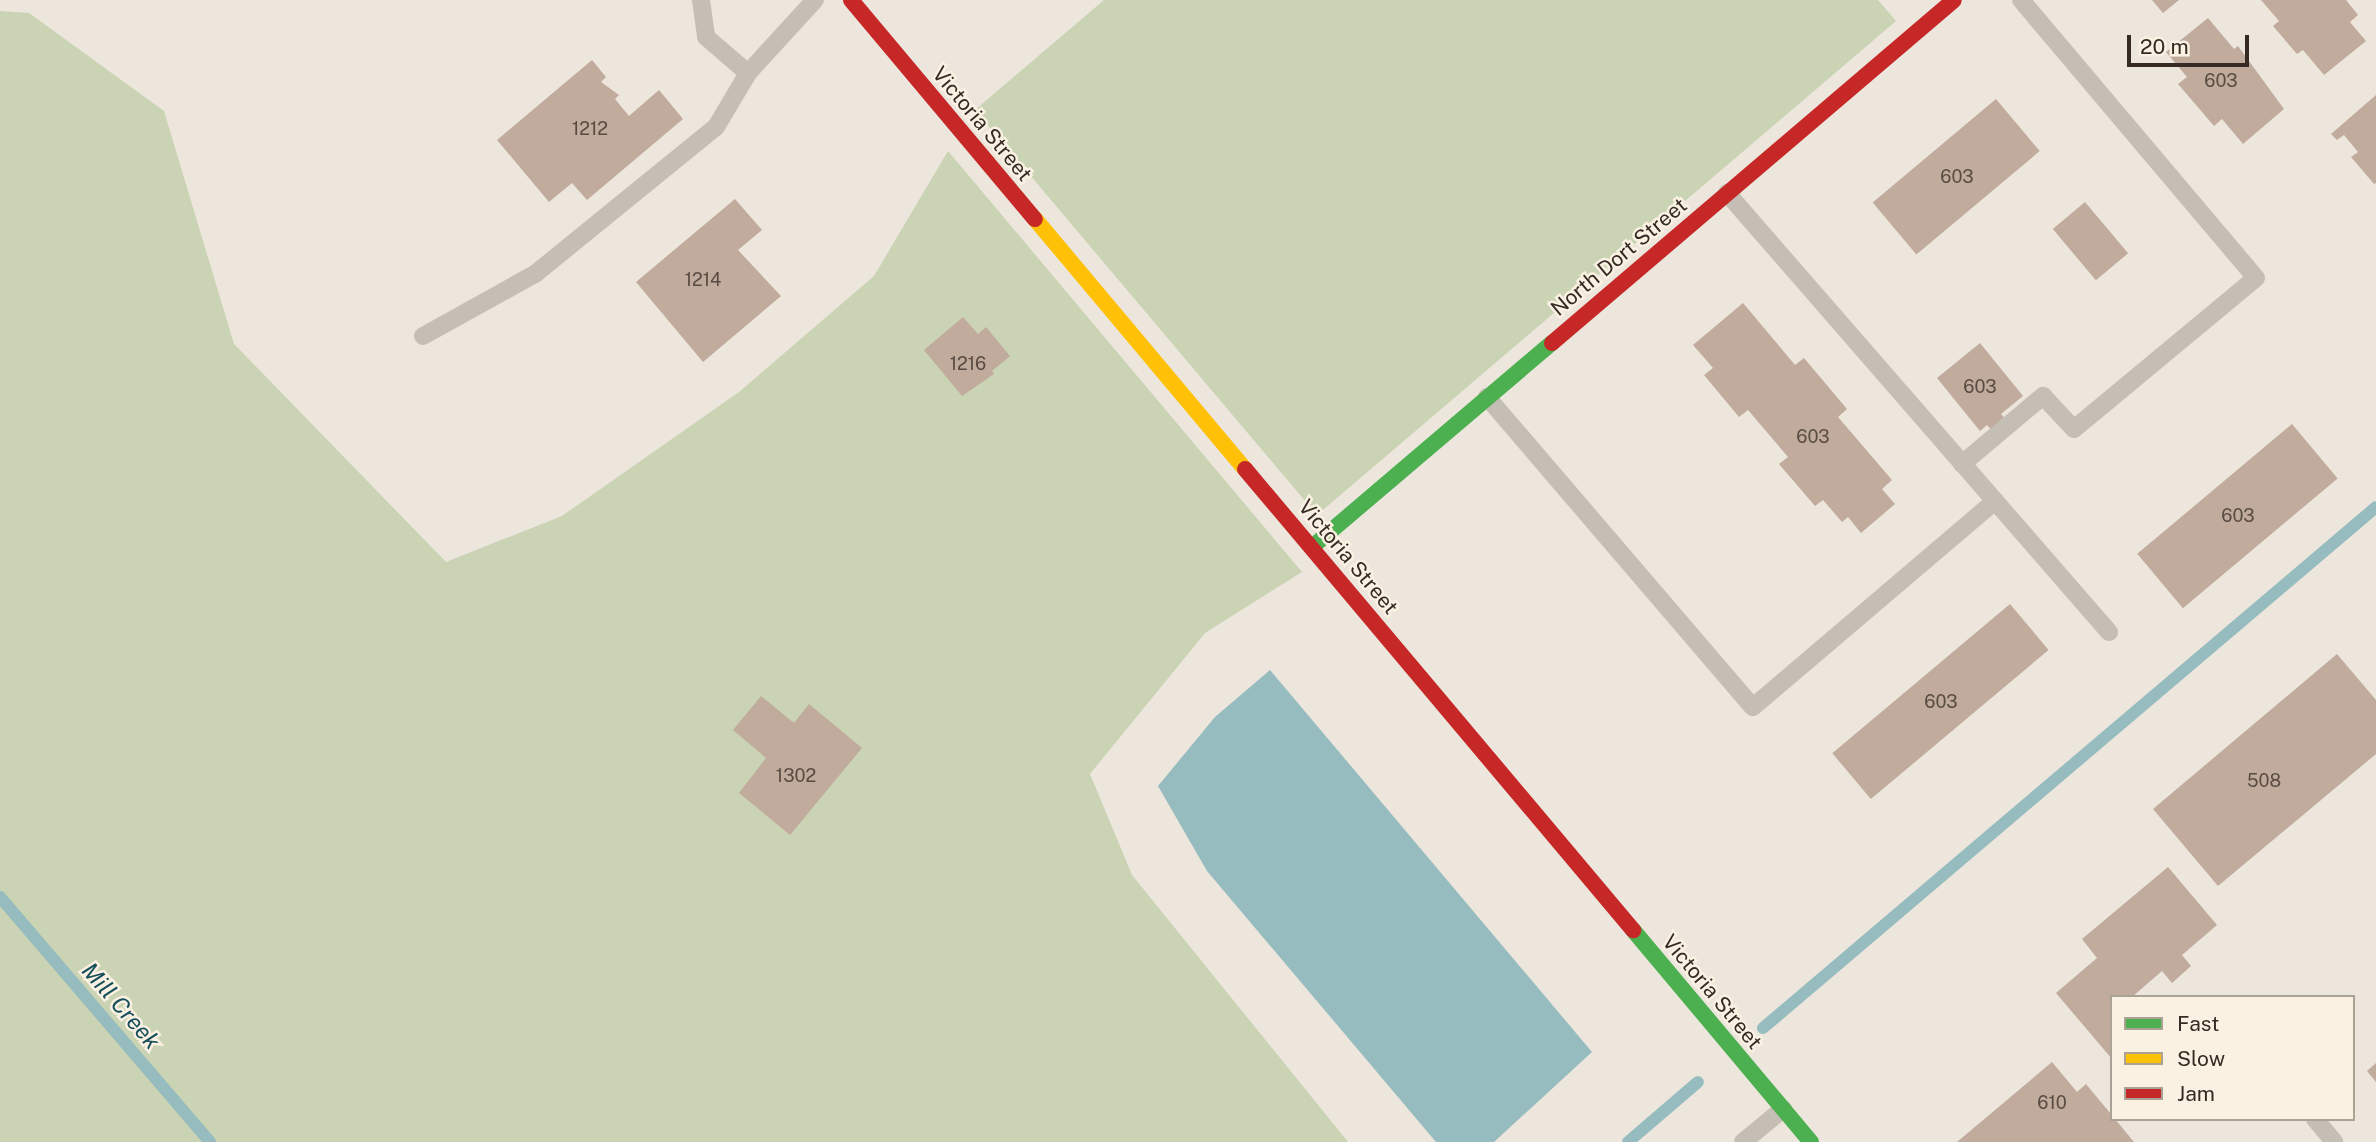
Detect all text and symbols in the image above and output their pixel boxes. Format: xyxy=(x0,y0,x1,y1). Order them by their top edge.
scale bar xyxy=(2131,21,2254,65)
text: 20 m xyxy=(2140,34,2189,59)
street label: Victoria Street xyxy=(927,62,1037,186)
house number: 603 xyxy=(2204,70,2238,92)
house number: 1212 xyxy=(572,118,608,140)
house number: 603 xyxy=(1940,166,1974,188)
street label: North Dort Street xyxy=(1546,193,1692,321)
house number: 1214 xyxy=(685,269,721,291)
house number: 1216 xyxy=(950,353,986,375)
house number: 603 xyxy=(1963,376,1997,398)
house number: 603 xyxy=(1796,426,1830,448)
street label: Victoria Street xyxy=(1293,495,1403,619)
house number: 603 xyxy=(2221,505,2255,527)
house number: 603 xyxy=(1924,691,1958,713)
house number: 1302 xyxy=(776,765,816,787)
house number: 508 xyxy=(2247,770,2281,792)
street label: Victoria Street xyxy=(1657,930,1767,1054)
water label: Mill Creek xyxy=(76,957,166,1055)
legend xyxy=(2110,995,2355,1121)
text: Fast xyxy=(2177,1011,2219,1036)
text: Slow xyxy=(2177,1046,2225,1071)
text: Jam xyxy=(2177,1081,2215,1106)
house number: 610 xyxy=(2037,1092,2067,1114)

